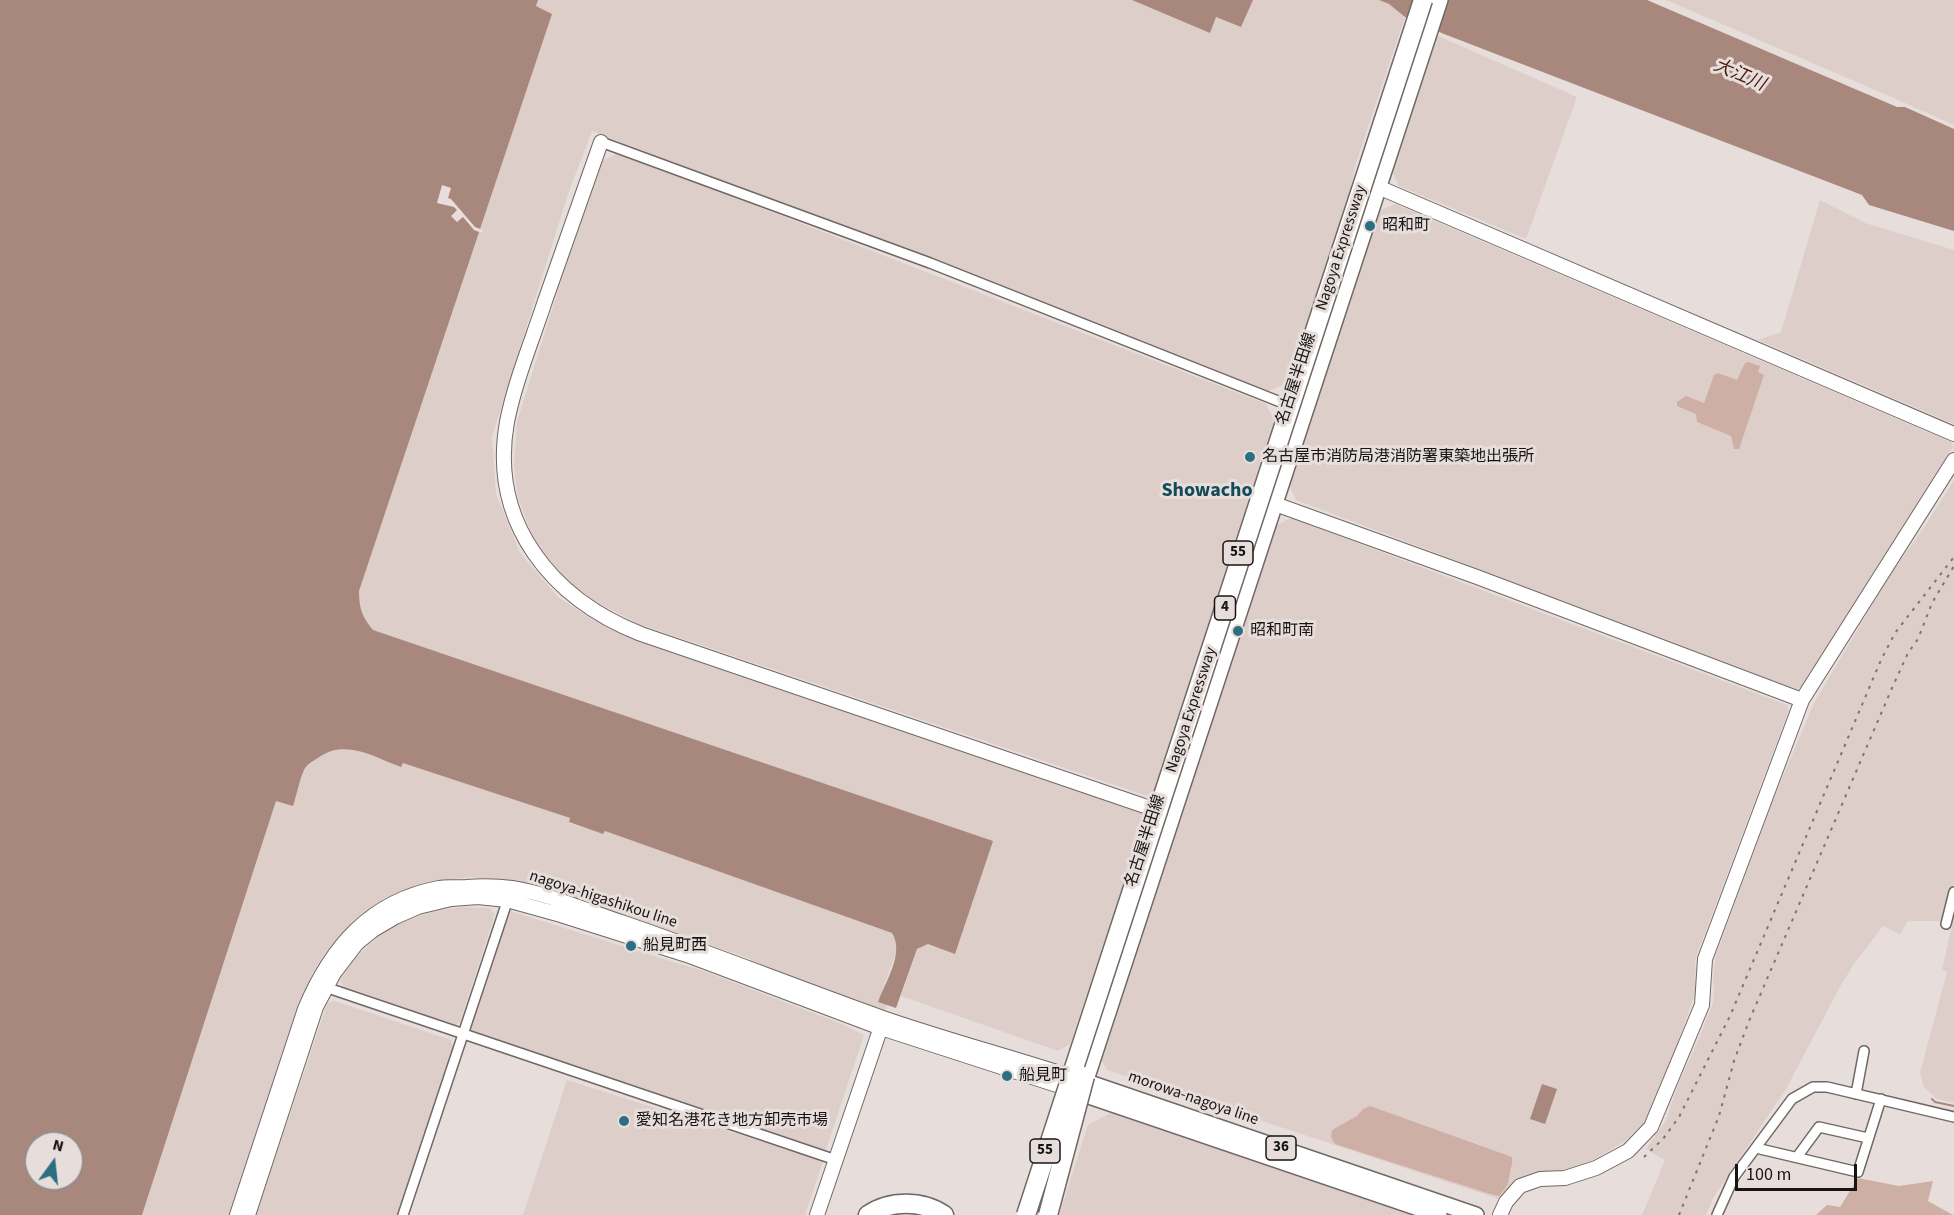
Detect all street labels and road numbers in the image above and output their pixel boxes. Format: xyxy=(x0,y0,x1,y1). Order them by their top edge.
street label: Nagoya Expressway xyxy=(1313,183,1371,313)
street label: 名古屋半田線 xyxy=(1273,330,1321,428)
road number: 55 xyxy=(1223,541,1253,565)
road number: 4 xyxy=(1214,596,1236,620)
street label: Nagoya Expressway xyxy=(1163,645,1221,775)
street label: 名古屋半田線 xyxy=(1122,792,1170,890)
street label: nagoya-higashikou line xyxy=(527,867,679,933)
street label: morowa-nagoya line xyxy=(1125,1068,1261,1130)
road number: 36 xyxy=(1266,1136,1296,1160)
road number: 55 xyxy=(1030,1139,1060,1163)

